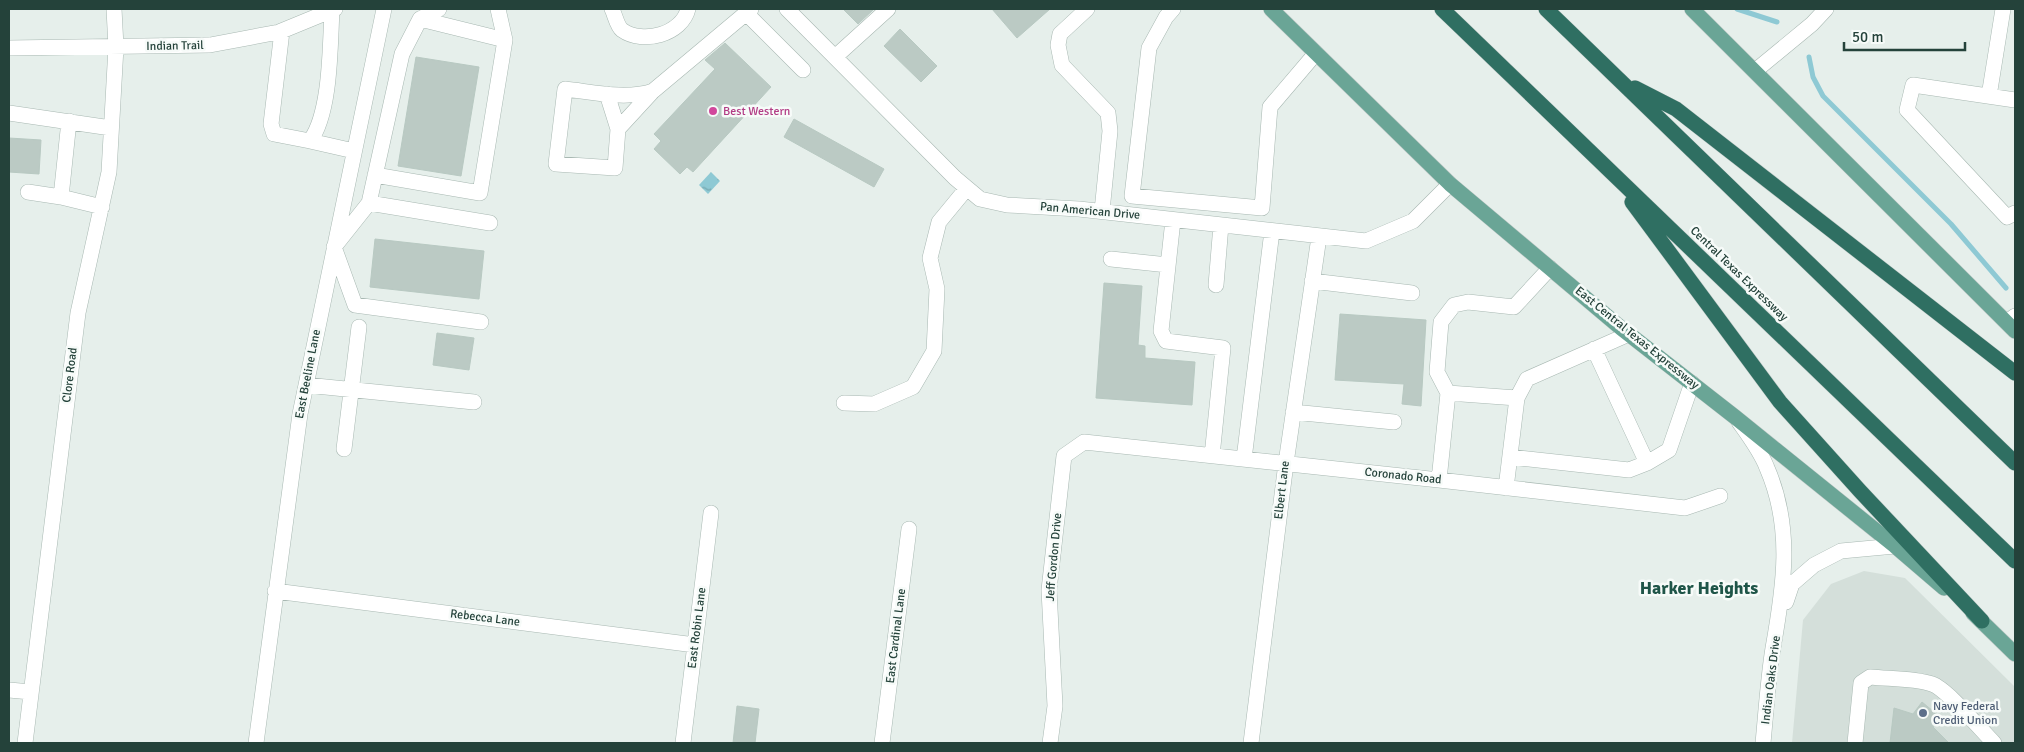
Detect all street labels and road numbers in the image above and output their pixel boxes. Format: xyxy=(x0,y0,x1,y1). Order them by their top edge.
street label: Indian Trail xyxy=(146,38,204,54)
street label: Pan American Drive xyxy=(1039,199,1141,223)
street label: Central Texas Expressway xyxy=(1687,223,1791,325)
street label: East Central Texas Expressway xyxy=(1572,283,1702,393)
street label: East Beeline Lane xyxy=(292,328,324,420)
street label: Clore Road xyxy=(59,347,81,403)
street label: Elbert Lane xyxy=(1271,460,1293,520)
street label: Coronado Road xyxy=(1364,464,1442,488)
street label: Jeff Gordon Drive xyxy=(1043,512,1065,602)
street label: East Robin Lane xyxy=(685,587,709,669)
street label: East Cardinal Lane xyxy=(883,588,909,684)
street label: Rebecca Lane xyxy=(449,606,521,630)
street label: Indian Oaks Drive xyxy=(1758,635,1784,725)

